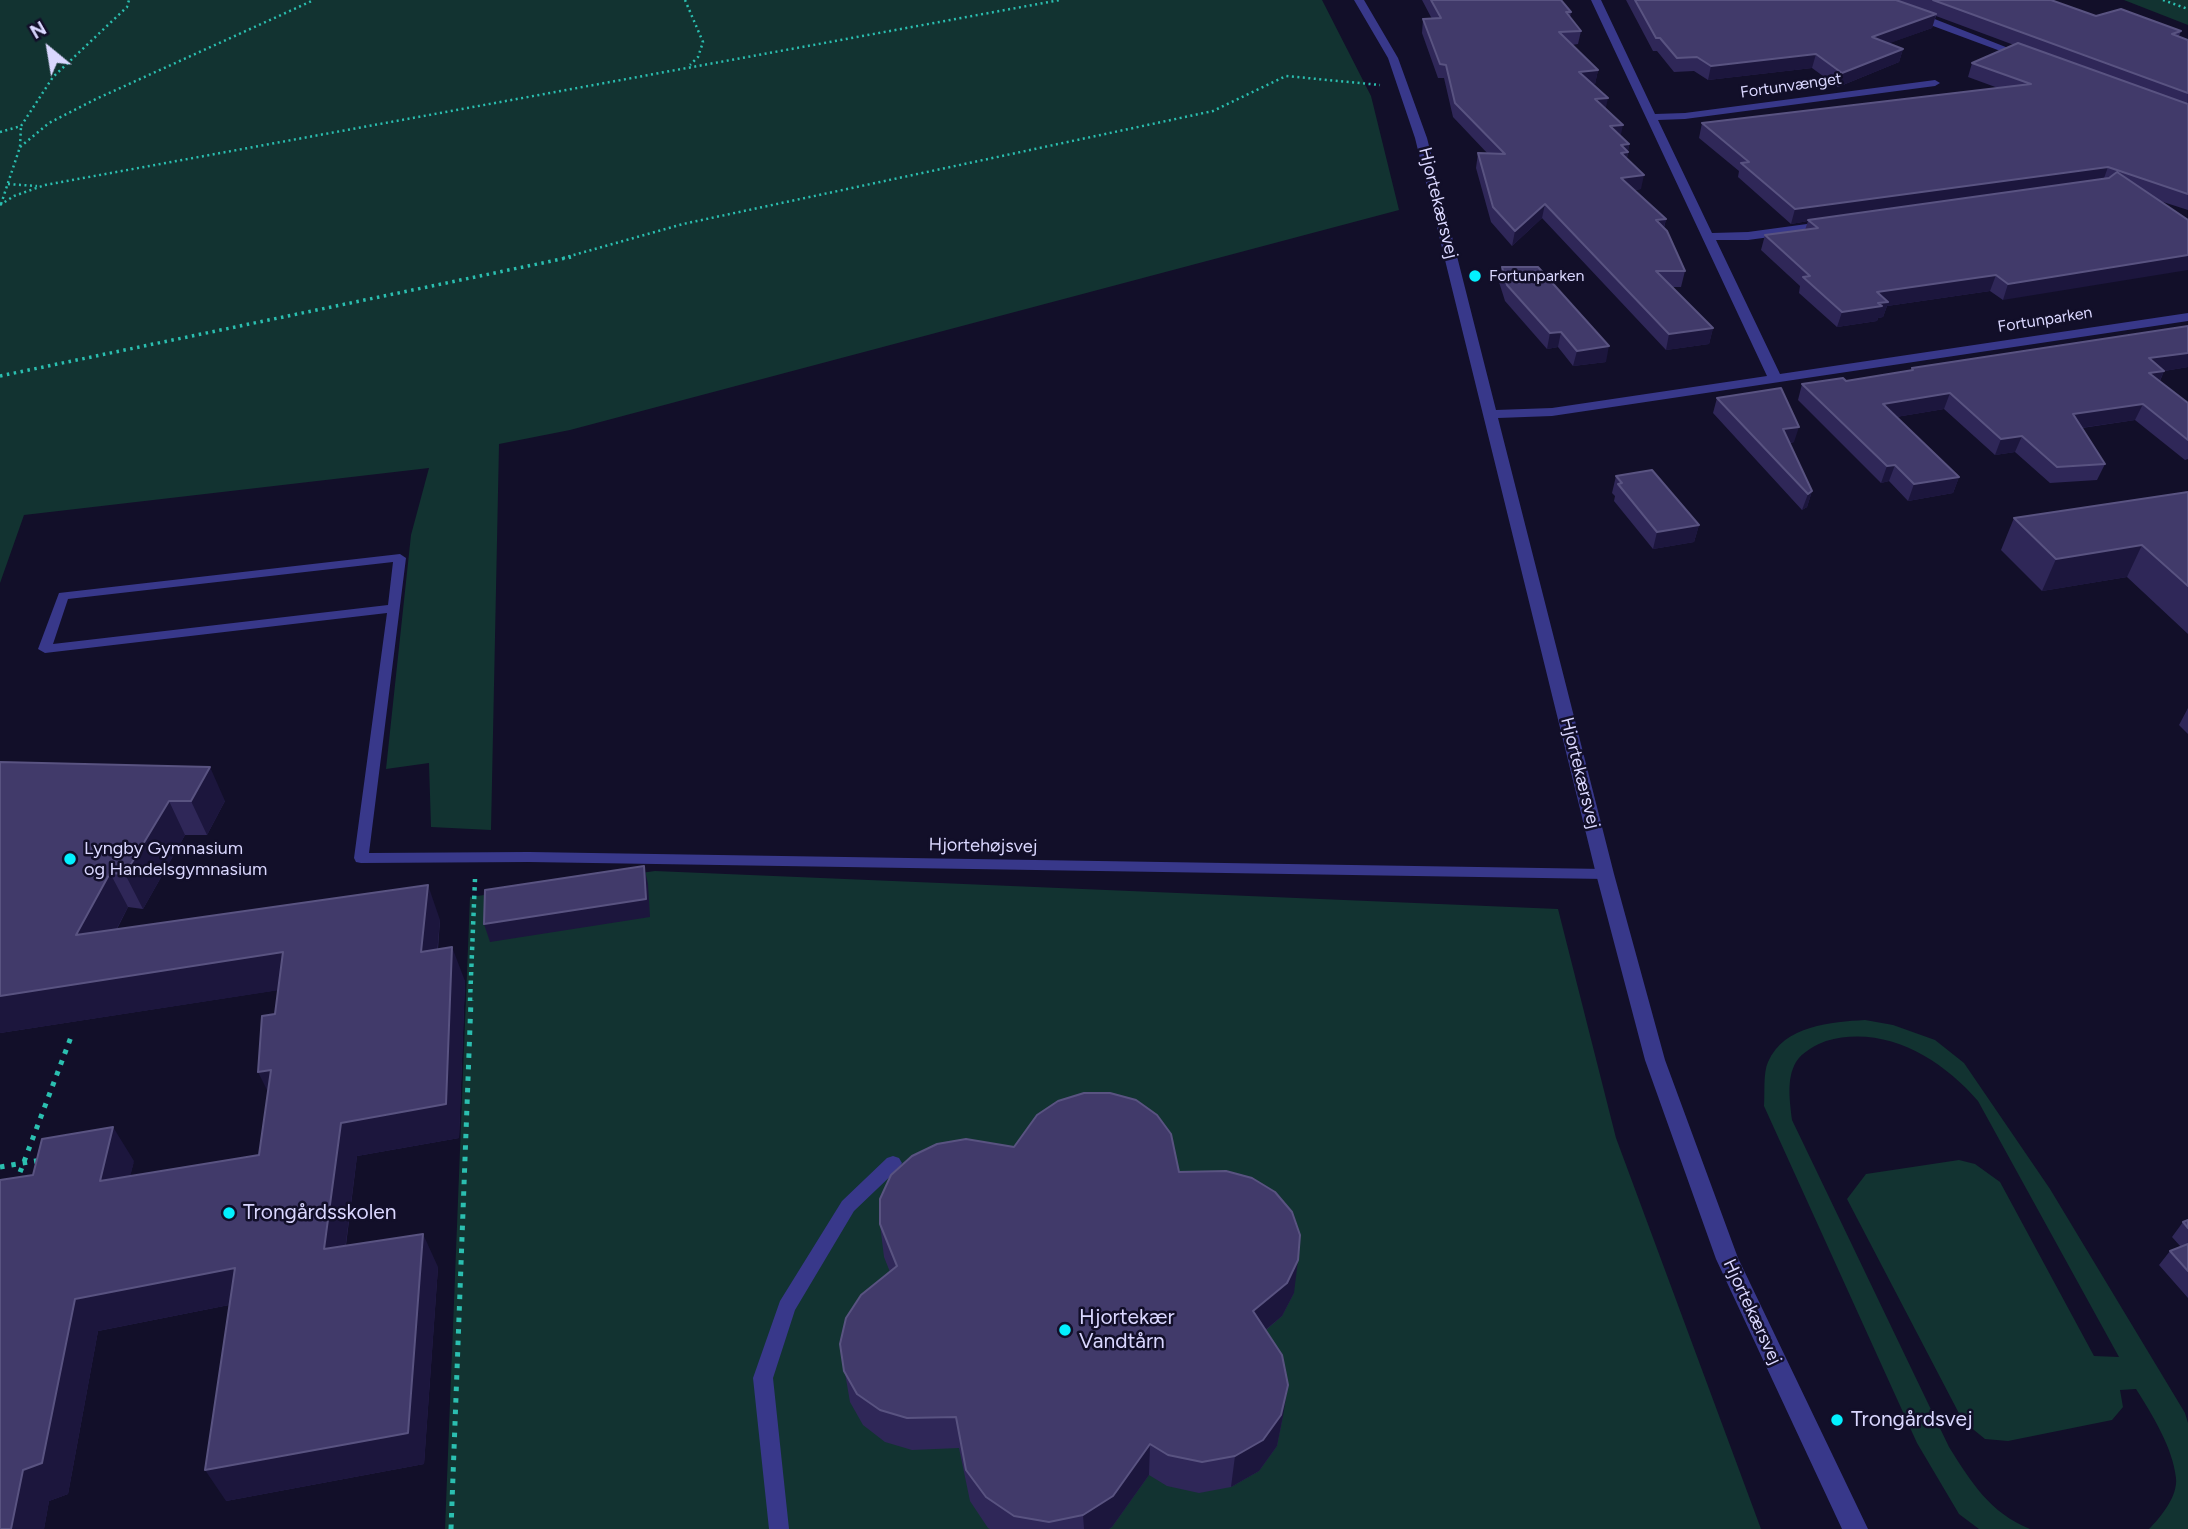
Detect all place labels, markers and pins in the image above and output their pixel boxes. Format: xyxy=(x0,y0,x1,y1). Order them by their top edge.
place label: Fortunparken xyxy=(1489,266,1584,286)
marker: Fortunparken xyxy=(1467,268,1483,284)
place label: Lyngby Gymnasium og Handelsgymnasium xyxy=(84,838,267,880)
marker: Lyngby Gymnasium og Handelsgymnasium xyxy=(62,851,78,867)
place label: Trongårdsskolen xyxy=(243,1200,397,1226)
marker: Trongårdsskolen xyxy=(221,1205,237,1221)
place label: Hjortekær Vandtårn xyxy=(1079,1305,1175,1355)
marker: Hjortekær Vandtårn xyxy=(1057,1322,1073,1338)
place label: Trongårdsvej xyxy=(1851,1407,1973,1433)
marker: Trongårdsvej xyxy=(1829,1412,1845,1428)

